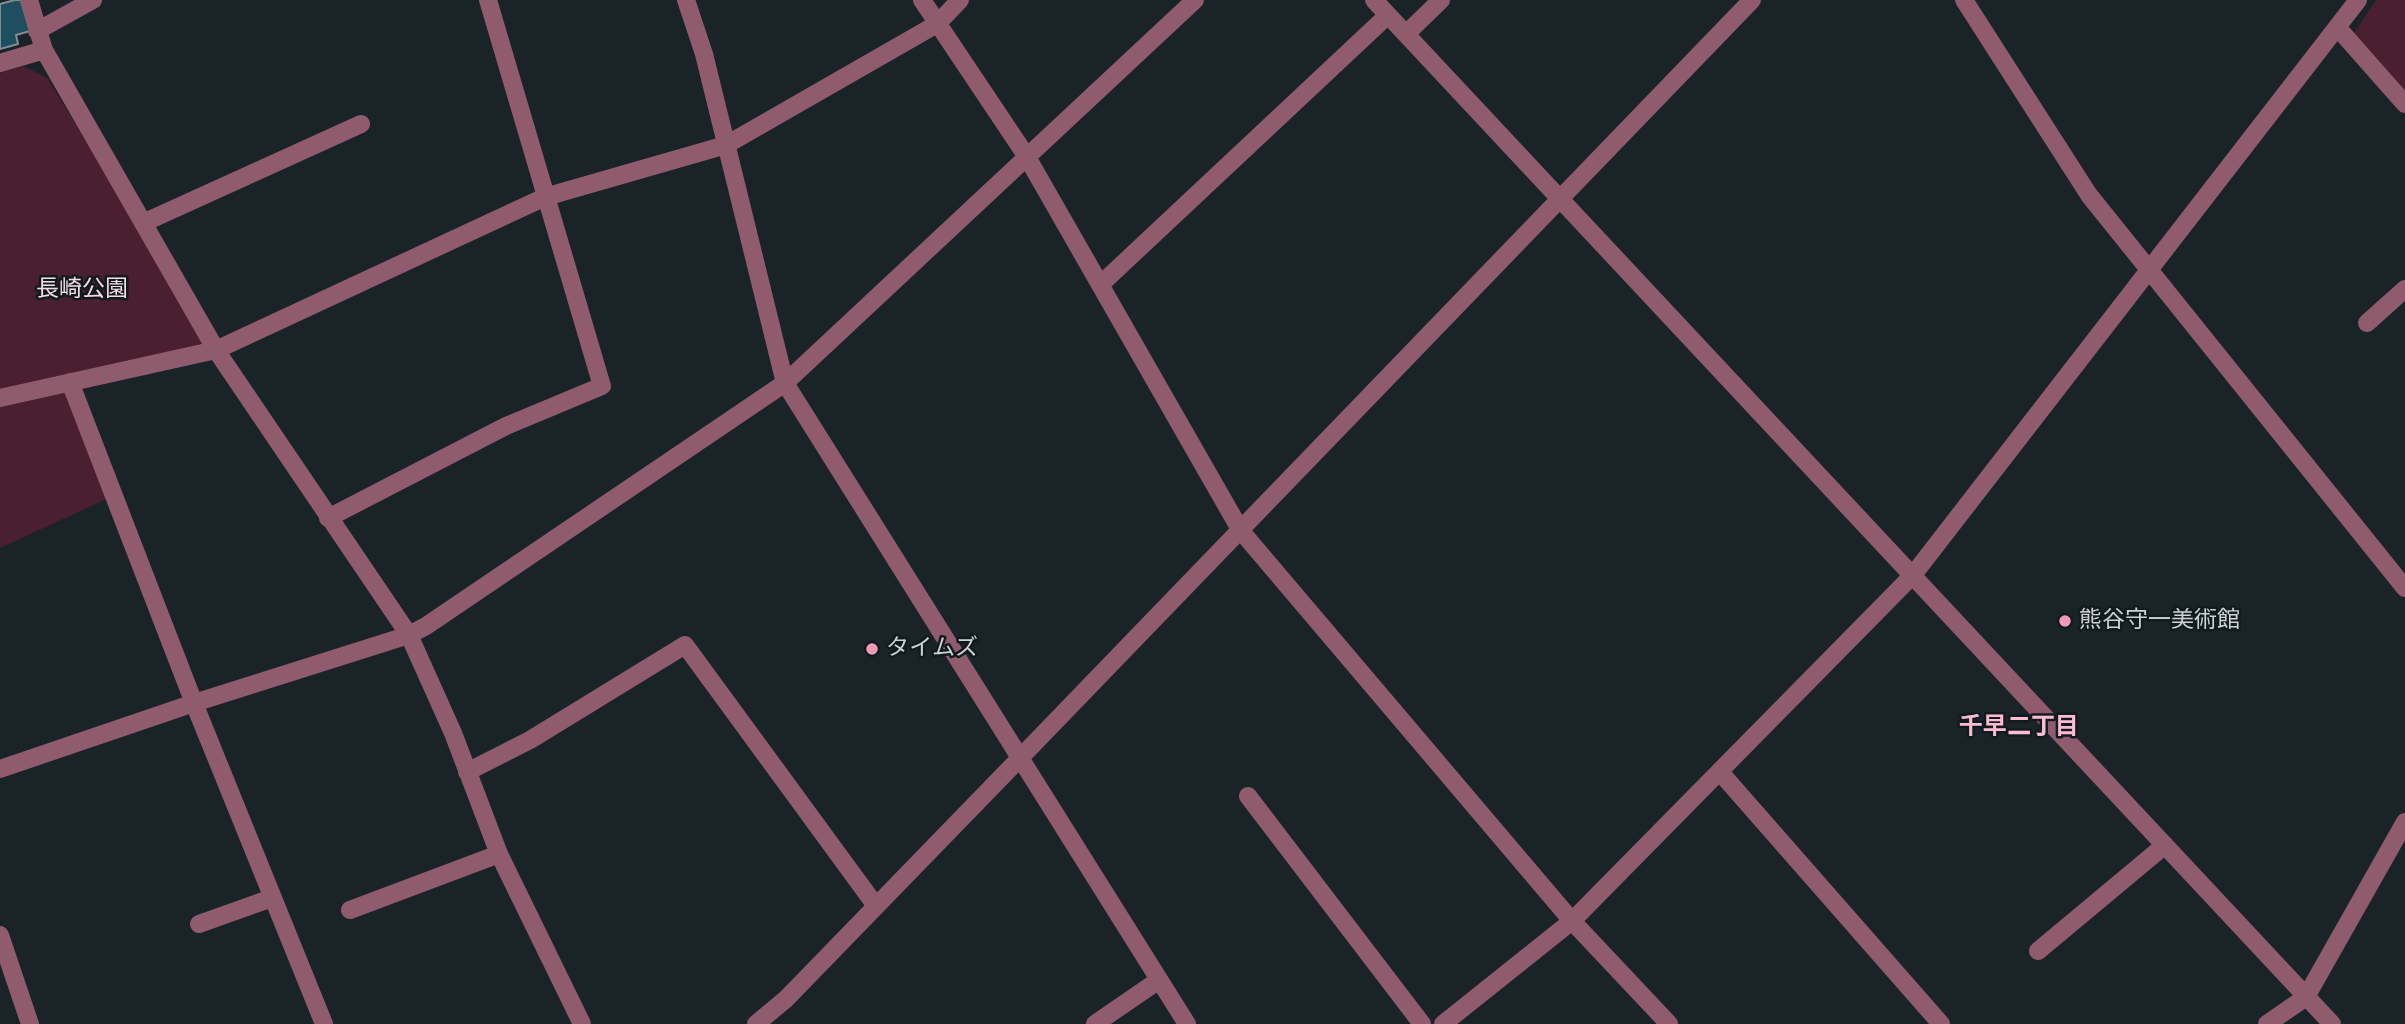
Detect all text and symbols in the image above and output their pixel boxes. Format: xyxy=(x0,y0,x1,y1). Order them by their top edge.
park label: 長崎公園 xyxy=(36,276,128,304)
place label: 熊谷守一美術館 xyxy=(2079,607,2240,635)
marker: 熊谷守一美術館 xyxy=(2057,613,2073,629)
place label: タイムズ xyxy=(886,635,978,663)
marker: タイムズ xyxy=(864,641,880,657)
district label: 千早二丁目 xyxy=(1959,714,2079,742)

